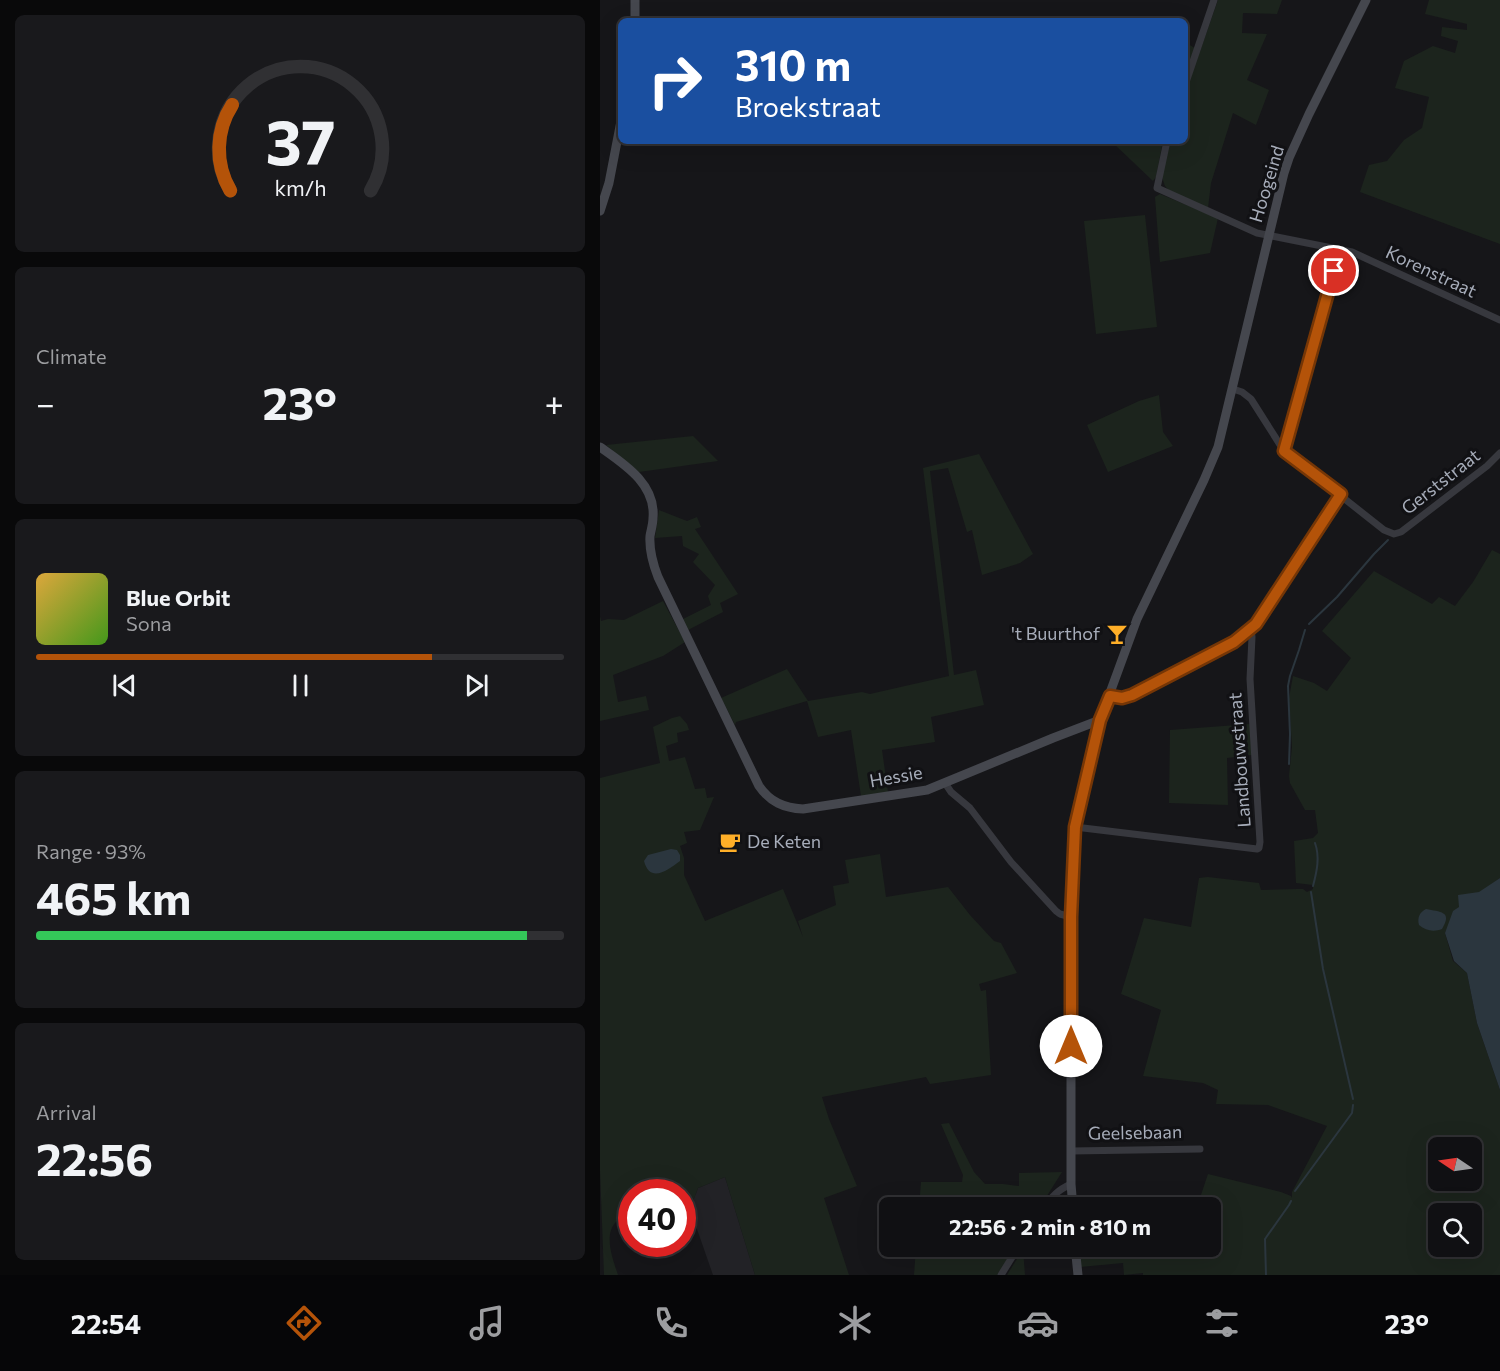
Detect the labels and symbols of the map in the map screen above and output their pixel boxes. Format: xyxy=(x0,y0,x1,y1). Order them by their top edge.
street label: Hoogeind xyxy=(1244,143,1288,225)
street label: Korenstraat xyxy=(1383,240,1480,302)
pin xyxy=(1308,245,1359,296)
street label: Gerststraat xyxy=(1397,444,1484,519)
place label: 't Buurthof xyxy=(1011,622,1101,644)
bar icon: 't Buurthof xyxy=(1105,622,1129,646)
street label: Landbouwstraat xyxy=(1223,692,1255,828)
street label: Hessie xyxy=(868,761,924,791)
cafe icon: De Keten xyxy=(718,830,742,854)
place label: De Keten xyxy=(747,830,821,852)
position arrow xyxy=(1039,1014,1103,1078)
street label: Geelsebaan xyxy=(1088,1120,1182,1144)
north arrow xyxy=(1428,1137,1482,1191)
speed limit sign: 40 xyxy=(618,1179,696,1257)

